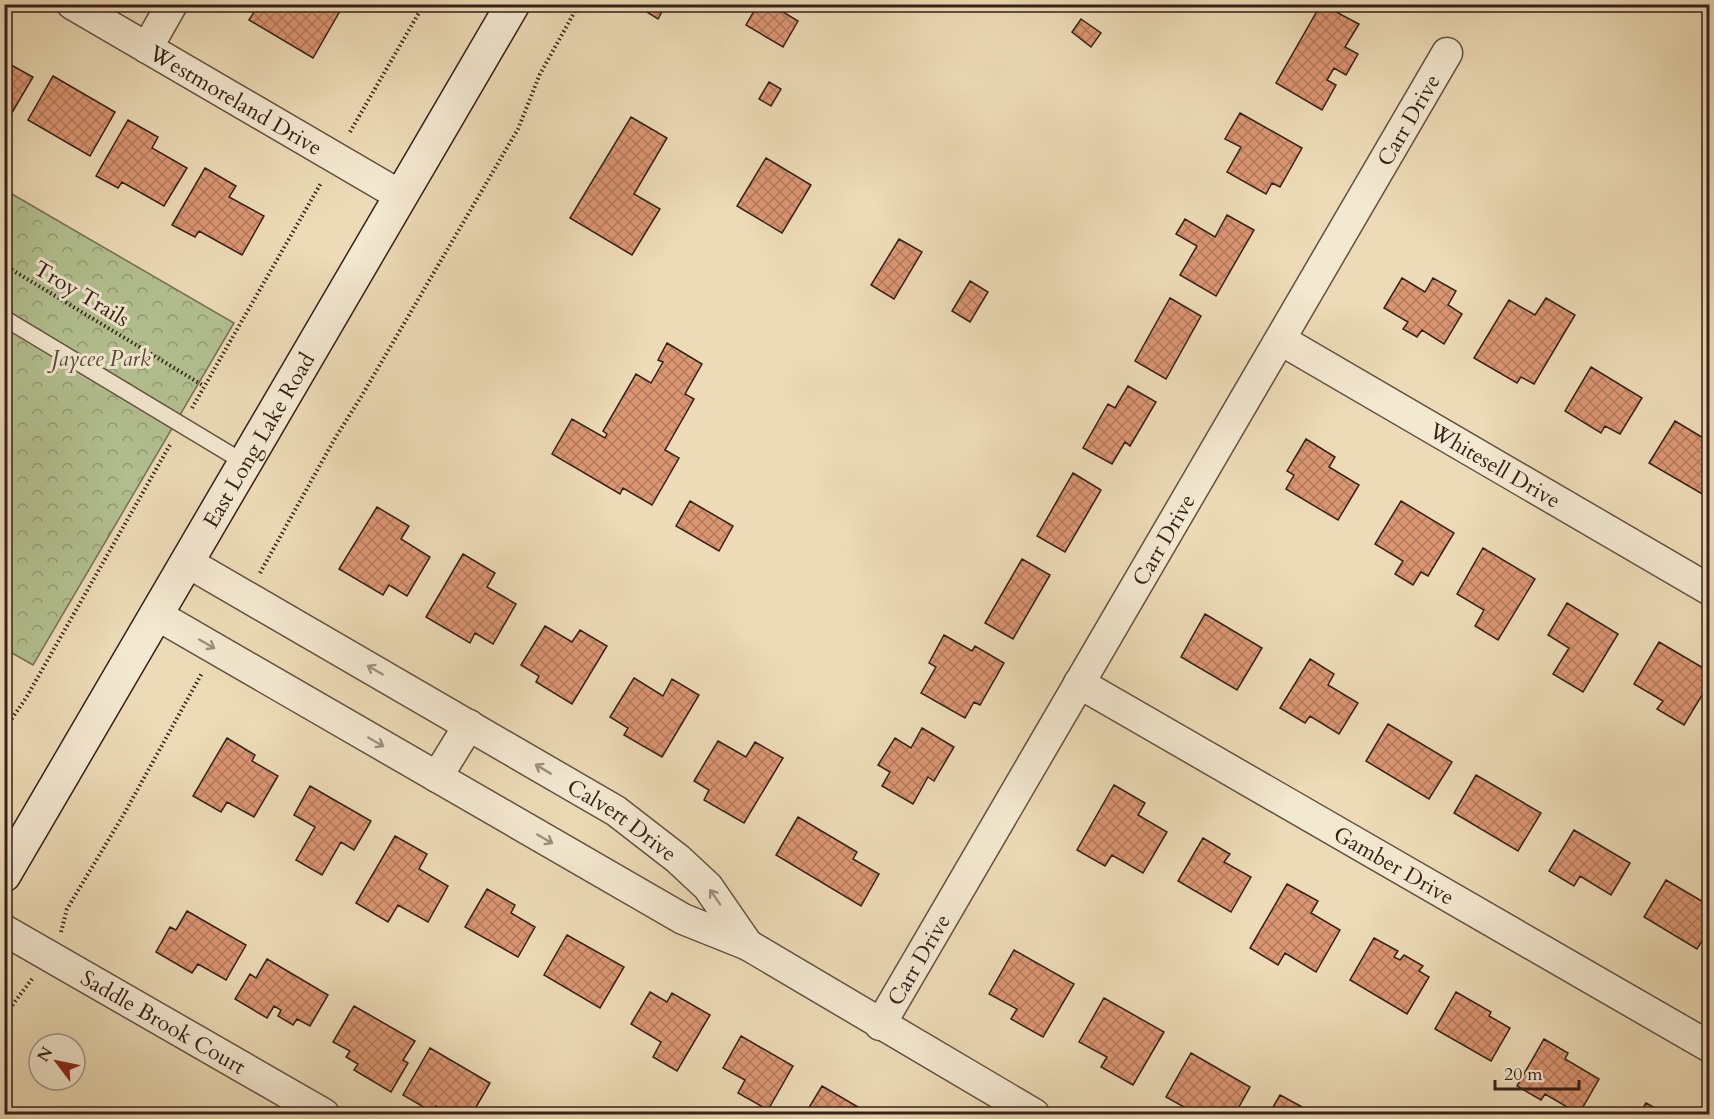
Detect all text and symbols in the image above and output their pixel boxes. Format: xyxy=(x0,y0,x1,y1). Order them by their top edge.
street label: Westmoreland Drive xyxy=(143,38,328,163)
street label: Carr Drive xyxy=(1370,69,1447,172)
street label: Troy Trails xyxy=(28,254,135,334)
park label: Jaycee Park xyxy=(46,344,151,374)
street label: East Long Lake Road xyxy=(196,347,322,534)
street label: Whitesell Drive xyxy=(1423,415,1566,516)
street label: Carr Drive xyxy=(1125,489,1203,591)
one-way arrow xyxy=(198,639,215,651)
one-way arrow xyxy=(367,664,384,676)
one-way arrow xyxy=(367,736,384,748)
one-way arrow xyxy=(535,762,552,774)
street label: Calvert Drive xyxy=(562,772,683,869)
street label: Gamber Drive xyxy=(1328,819,1460,912)
one-way arrow xyxy=(536,834,553,846)
one-way arrow xyxy=(709,890,721,906)
street label: Carr Drive xyxy=(881,908,958,1011)
street label: Saddle Brook Court xyxy=(75,963,251,1082)
north arrow xyxy=(27,1032,87,1092)
text: N xyxy=(32,1043,58,1066)
scale bar xyxy=(1495,1053,1579,1091)
text: 20 m xyxy=(1504,1062,1543,1087)

